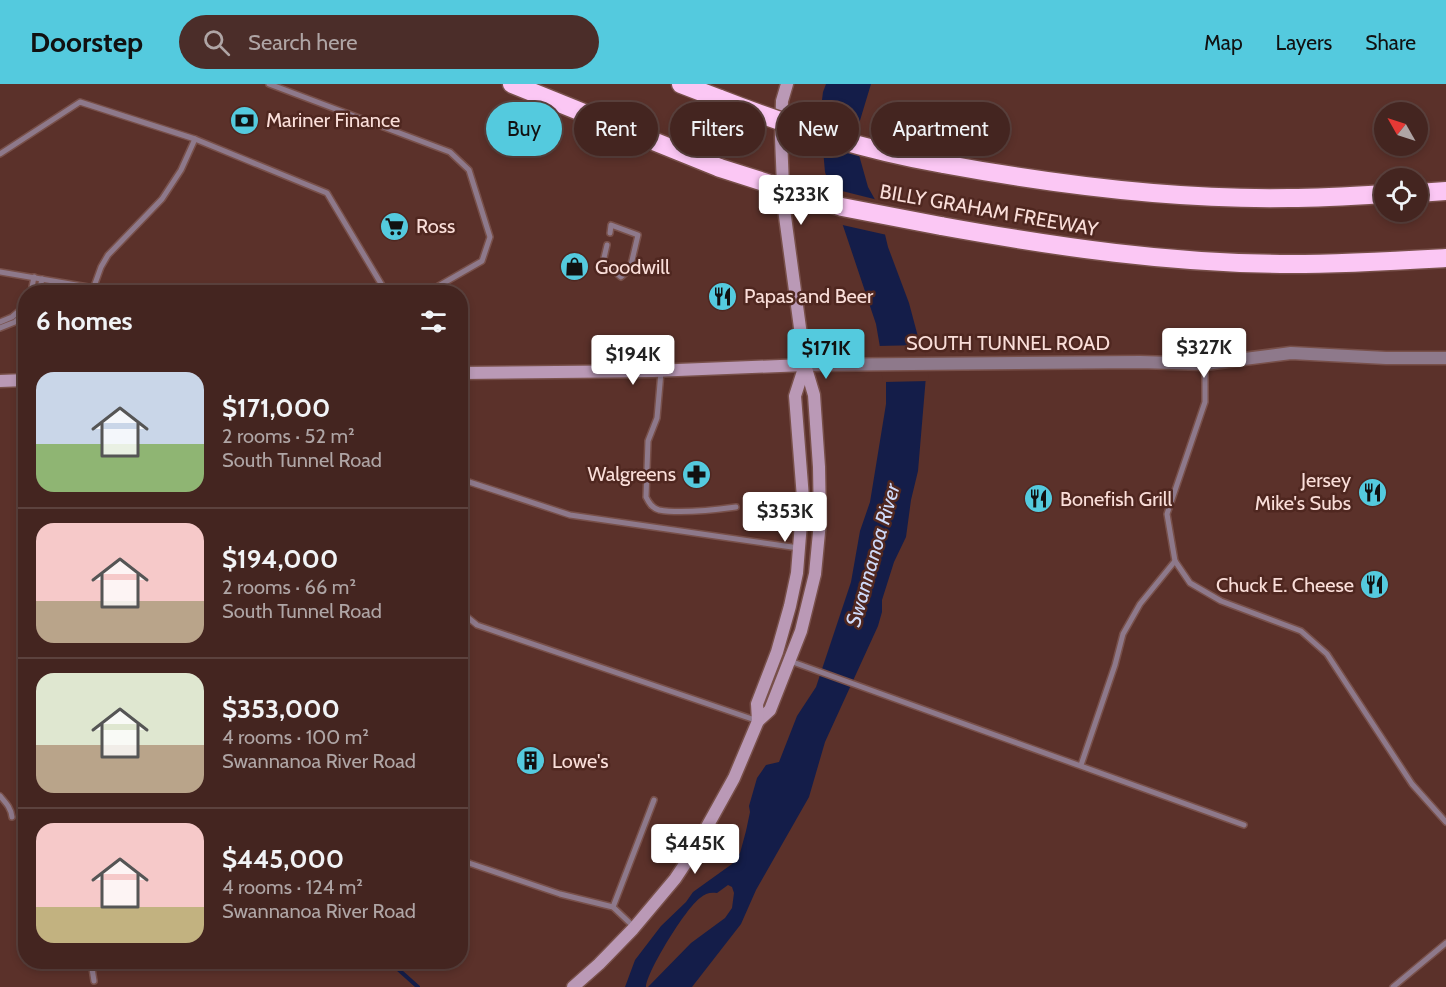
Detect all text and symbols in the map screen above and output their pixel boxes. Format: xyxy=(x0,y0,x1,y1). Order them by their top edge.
search box xyxy=(179,15,599,69)
text: Doorstep xyxy=(30,25,143,59)
icon: search xyxy=(200,26,233,59)
text: Search here xyxy=(248,29,357,56)
text: Map xyxy=(1204,30,1243,55)
text: Layers xyxy=(1276,30,1332,55)
text: Share xyxy=(1365,30,1416,55)
chip: Buy xyxy=(486,102,562,156)
chip: Rent xyxy=(574,102,658,156)
chip: Filters xyxy=(670,102,765,156)
chip: New xyxy=(777,102,859,156)
chip: Apartment xyxy=(871,102,1010,156)
north arrow xyxy=(1374,102,1428,156)
map controls xyxy=(1374,102,1428,222)
bank icon: Mariner Finance xyxy=(229,104,261,136)
place label: Mariner Finance xyxy=(266,108,400,132)
button: locate xyxy=(1374,168,1428,222)
pin: $233K xyxy=(759,175,843,226)
street label: BILLY GRAHAM FREEWAY xyxy=(878,179,1101,241)
text: $233K xyxy=(773,182,829,206)
supermarket icon: Ross xyxy=(379,210,411,242)
place label: Ross xyxy=(416,214,455,238)
shop icon: Goodwill xyxy=(558,251,590,283)
place label: Goodwill xyxy=(595,255,670,279)
restaurant icon: Papas and Beer xyxy=(707,280,739,312)
place label: Papas and Beer xyxy=(744,284,874,308)
text: 6 homes xyxy=(36,305,133,337)
icon: filters xyxy=(417,305,450,338)
pin: $327K xyxy=(1162,328,1246,379)
pin: $171K xyxy=(784,329,868,380)
street label: SOUTH TUNNEL ROAD xyxy=(906,331,1110,355)
pin: $194K xyxy=(591,335,675,386)
text: $327K xyxy=(1176,335,1232,359)
text: $171K xyxy=(801,336,851,360)
text: $194K xyxy=(605,342,661,366)
text: $171,000 xyxy=(222,392,330,424)
icon: home xyxy=(84,396,156,468)
text: 2 rooms · 52 m² xyxy=(222,424,355,448)
text: South Tunnel Road xyxy=(222,448,382,472)
pharmacy icon: Walgreens xyxy=(681,458,713,490)
place label: Walgreens xyxy=(588,462,676,486)
place label: Jersey Mike's Subs xyxy=(1255,468,1351,515)
restaurant icon: Jersey Mike's Subs xyxy=(1356,476,1388,508)
water label: Swannanoa River xyxy=(840,479,905,629)
restaurant icon: Bonefish Grill xyxy=(1023,483,1055,515)
place label: Bonefish Grill xyxy=(1060,487,1172,511)
pin: $353K xyxy=(743,492,827,543)
text: $353K xyxy=(757,499,813,523)
text: $194,000 xyxy=(222,543,338,575)
icon: home xyxy=(84,547,156,619)
restaurant icon: Chuck E. Cheese xyxy=(1359,569,1391,601)
place label: Chuck E. Cheese xyxy=(1216,573,1354,597)
text: 2 rooms · 66 m² xyxy=(222,575,356,599)
text: South Tunnel Road xyxy=(222,599,382,623)
text: $353,000 xyxy=(222,693,340,725)
icon: home xyxy=(84,697,156,769)
text: 4 rooms · 100 m² xyxy=(222,725,369,749)
building icon: Lowe's xyxy=(515,745,547,777)
text: Swannanoa River Road xyxy=(222,749,416,773)
place label: Lowe's xyxy=(552,749,609,773)
pin: $445K xyxy=(653,824,737,875)
text: $445K xyxy=(665,831,725,855)
text: $445,000 xyxy=(222,843,344,875)
icon: home xyxy=(84,847,156,919)
text: 4 rooms · 124 m² xyxy=(222,875,363,899)
text: Swannanoa River Road xyxy=(222,899,416,923)

